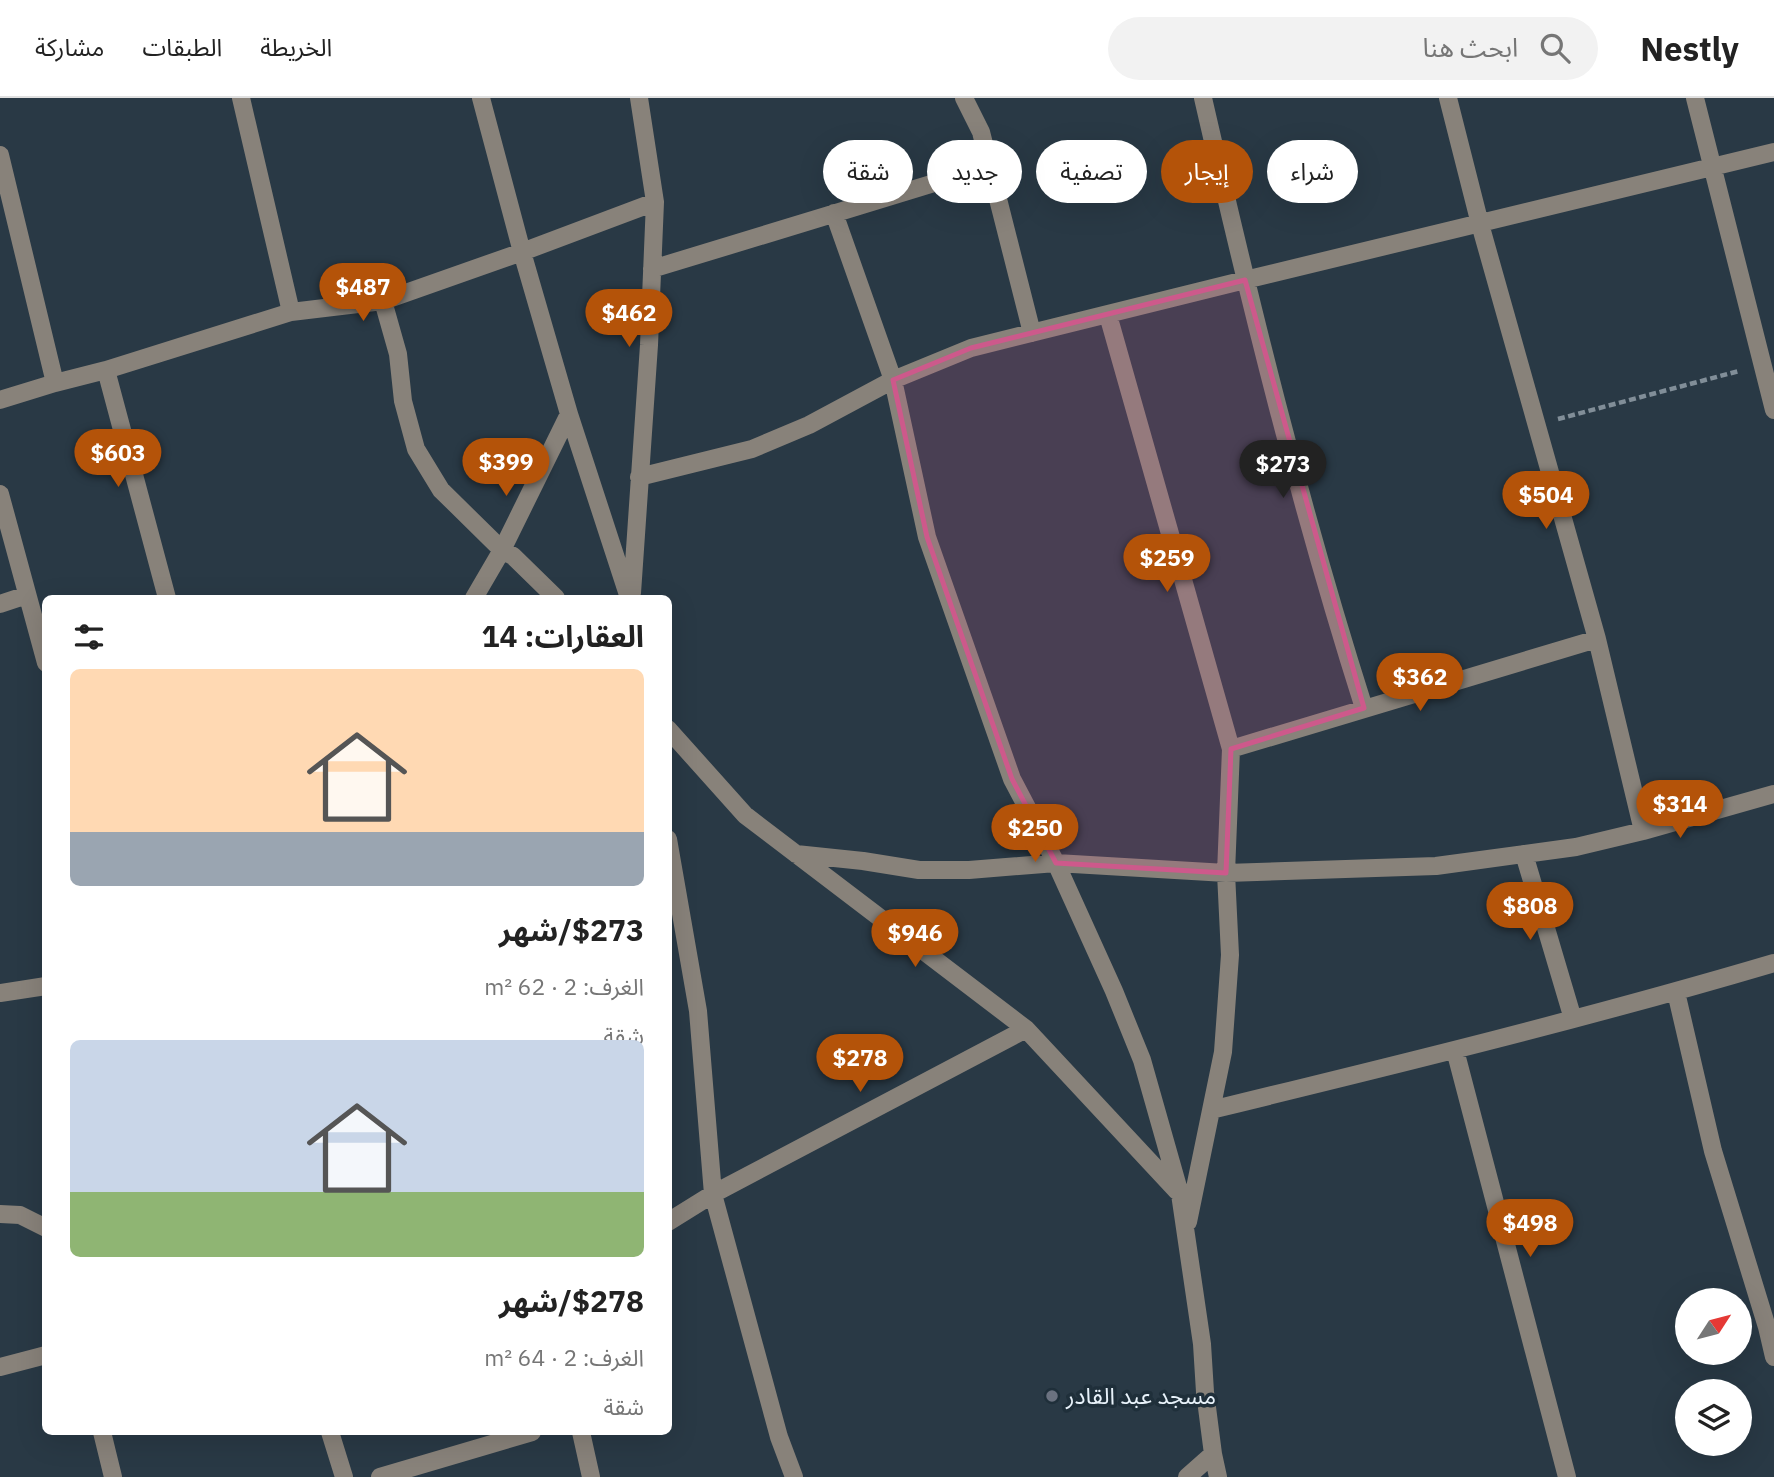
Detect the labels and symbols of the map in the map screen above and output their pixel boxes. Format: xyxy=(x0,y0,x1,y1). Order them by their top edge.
pin: $487 xyxy=(322,264,404,323)
pin: $462 xyxy=(588,289,670,349)
pin: $603 xyxy=(77,430,159,489)
pin: $399 xyxy=(465,438,547,498)
pin: $273 xyxy=(1242,440,1324,500)
pin: $504 xyxy=(1505,472,1587,531)
pin: $259 xyxy=(1126,534,1208,594)
pin: $362 xyxy=(1379,654,1461,713)
pin: $314 xyxy=(1639,780,1721,840)
pin: $250 xyxy=(994,804,1076,864)
pin: $808 xyxy=(1489,882,1571,942)
pin: $946 xyxy=(874,910,956,969)
pin: $278 xyxy=(819,1034,901,1094)
pin: $498 xyxy=(1489,1200,1571,1259)
north arrow xyxy=(1675,1288,1752,1365)
place label: مسجد عبد القادر xyxy=(1065,1380,1216,1410)
marker: مسجد عبد القادر xyxy=(1044,1388,1060,1404)

